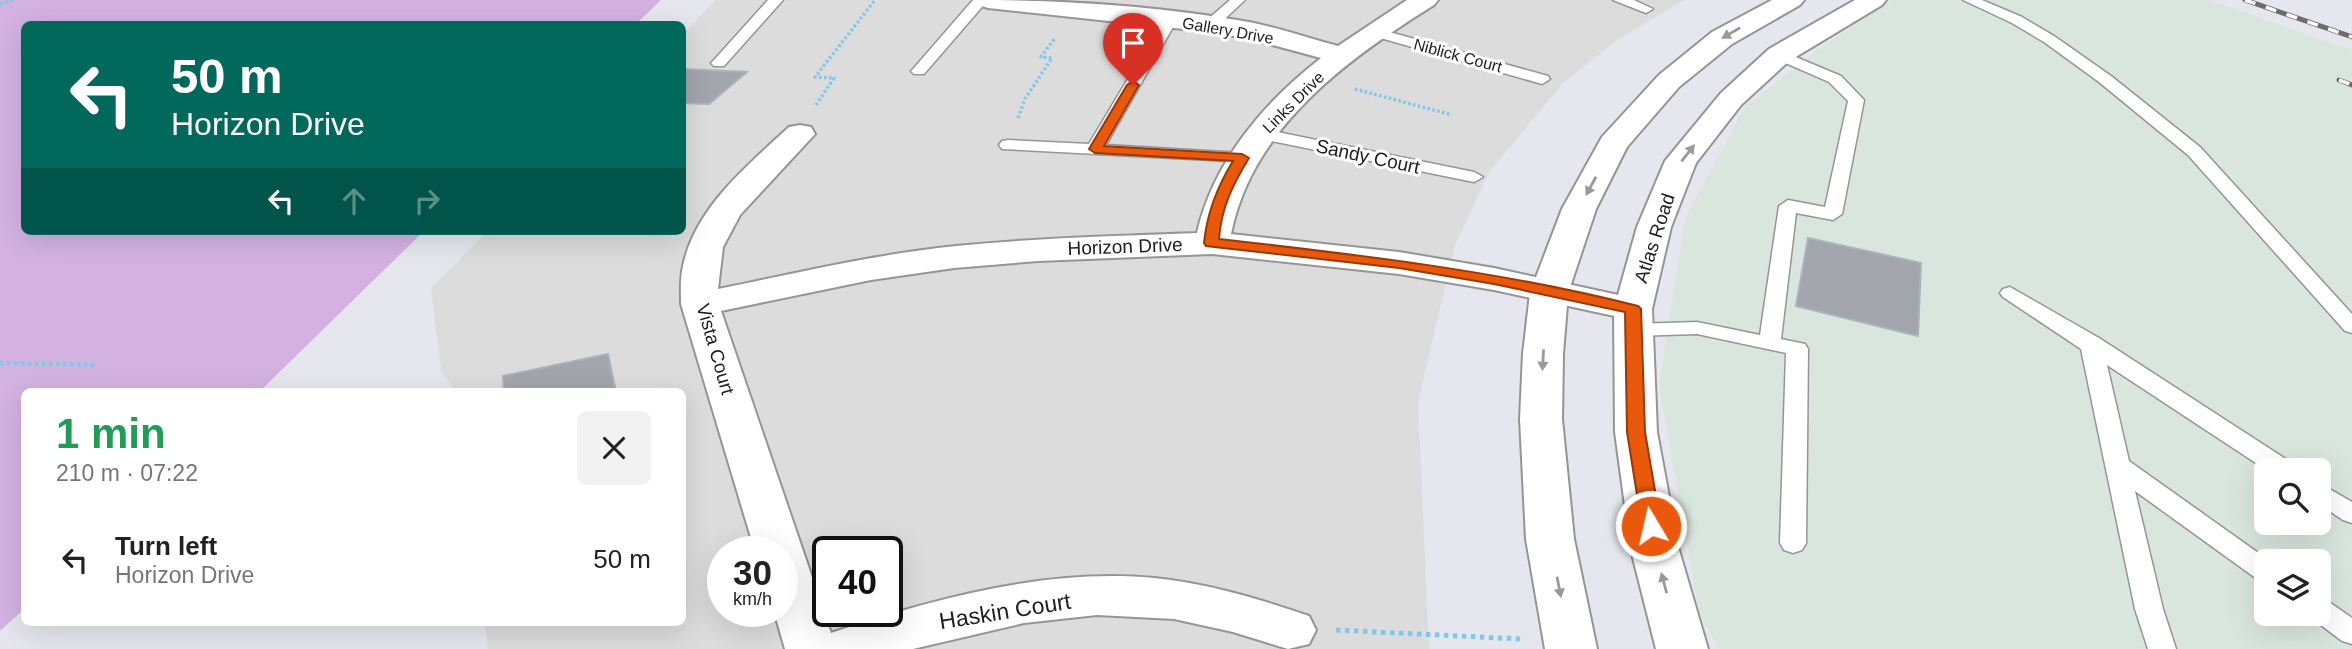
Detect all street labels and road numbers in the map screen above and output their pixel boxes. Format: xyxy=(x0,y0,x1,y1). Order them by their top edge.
street label: Gallery Drive xyxy=(1181,14,1275,47)
street label: Niblick Court xyxy=(1412,36,1504,76)
street label: Links Drive xyxy=(1259,68,1327,136)
street label: Sandy Court xyxy=(1314,135,1422,178)
street label: Atlas Road xyxy=(1630,191,1679,286)
street label: Horizon Drive xyxy=(1067,234,1183,259)
street label: Vista Court xyxy=(693,301,739,398)
street label: Haskin Court xyxy=(937,588,1073,634)

